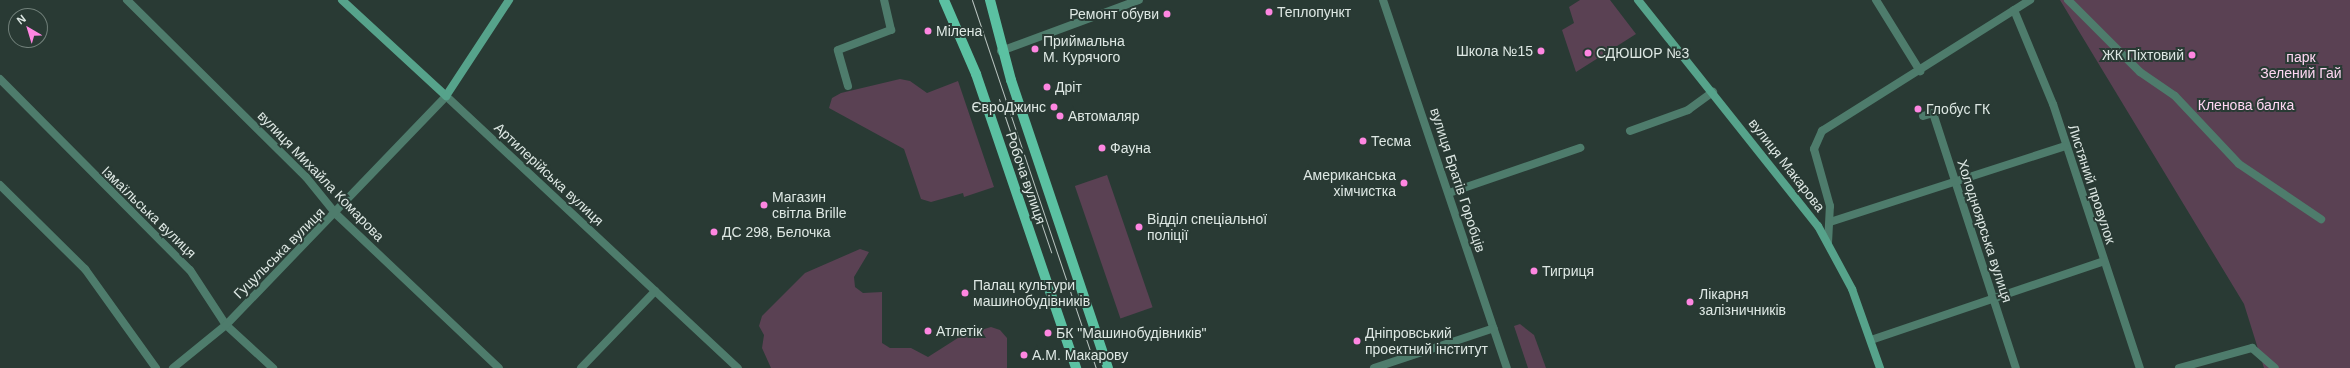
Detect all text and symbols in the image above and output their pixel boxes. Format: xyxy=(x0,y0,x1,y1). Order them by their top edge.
place label: Теплопункт xyxy=(1277,4,1351,20)
place label: Ремонт обуви xyxy=(1069,6,1159,22)
marker: Теплопункт xyxy=(1264,7,1274,17)
north arrow xyxy=(8,8,48,48)
marker: Ремонт обуви xyxy=(1162,9,1172,19)
text: N xyxy=(14,12,28,27)
place label: Мілена xyxy=(936,23,982,39)
marker: Мілена xyxy=(923,26,933,36)
place label: Приймальна М. Курячого xyxy=(1043,33,1125,66)
place label: Школа №15 xyxy=(1456,43,1533,59)
marker: Приймальна М. Курячого xyxy=(1030,44,1040,54)
place label: СДЮШОР №3 xyxy=(1596,45,1689,61)
marker: Школа №15 xyxy=(1536,46,1546,56)
place label: ЖК Піхтовий xyxy=(2102,47,2184,63)
marker: СДЮШОР №3 xyxy=(1583,48,1593,58)
park label: парк Зелений Гай xyxy=(2260,49,2342,82)
marker: ЖК Піхтовий xyxy=(2187,50,2197,60)
place label: Дріт xyxy=(1055,79,1082,95)
marker: Дріт xyxy=(1042,82,1052,92)
park label: Кленова балка xyxy=(2198,97,2294,113)
place label: ЄвроДжинс xyxy=(972,99,1046,115)
place label: Глобус ГК xyxy=(1926,101,1990,117)
marker: ЄвроДжинс xyxy=(1049,102,1059,112)
marker: Глобус ГК xyxy=(1913,104,1923,114)
street label: вулиця Братів Горобців xyxy=(1427,106,1489,254)
street label: вулиця Михайла Комарова xyxy=(254,107,388,245)
place label: Автомаляр xyxy=(1068,108,1139,124)
marker: Автомаляр xyxy=(1055,111,1065,121)
street label: вулиця Макарова xyxy=(1745,115,1829,215)
street label: Артилерійська вулиця xyxy=(491,119,607,229)
street label: Листяний провулок xyxy=(2065,122,2119,246)
street label: Робоча вулиця xyxy=(1002,130,1050,226)
place label: Тесма xyxy=(1371,133,1411,149)
marker: Тесма xyxy=(1358,136,1368,146)
place label: Фауна xyxy=(1110,140,1151,156)
marker: Фауна xyxy=(1097,143,1107,153)
street label: Холодноярська вулиця xyxy=(1954,157,2016,305)
street label: Ізмаїльська вулиця xyxy=(98,163,200,261)
place label: Американська хімчистка xyxy=(1303,167,1396,200)
marker: Американська хімчистка xyxy=(1399,178,1409,188)
place label: Магазин світла Brille xyxy=(772,189,847,222)
marker: Магазин світла Brille xyxy=(759,200,769,210)
street label: Гуцульська вулиця xyxy=(230,204,328,302)
place label: Відділ спеціальної поліції xyxy=(1147,211,1267,244)
marker: Відділ спеціальної поліції xyxy=(1134,222,1144,232)
place label: ДС 298, Белочка xyxy=(722,224,830,240)
marker: ДС 298, Белочка xyxy=(709,227,719,237)
place label: Тигриця xyxy=(1542,263,1594,279)
marker: Тигриця xyxy=(1529,266,1539,276)
place label: Палац культури машинобудівників xyxy=(973,277,1090,310)
place label: Лікарня залізничників xyxy=(1699,286,1786,318)
marker: Палац культури машинобудівників xyxy=(960,288,970,298)
marker: Лікарня залізничників xyxy=(1684,296,1696,308)
place label: Атлетік xyxy=(936,323,982,339)
place label: БК "Машинобудівників" xyxy=(1056,325,1207,341)
place label: Дніпровський проектний інститут xyxy=(1365,325,1488,358)
marker: Атлетік xyxy=(923,326,933,336)
marker: БК "Машинобудівників" xyxy=(1043,328,1053,338)
marker: Дніпровський проектний інститут xyxy=(1352,336,1362,346)
place label: А.М. Макарову xyxy=(1032,347,1128,363)
marker: А.М. Макарову xyxy=(1019,350,1029,360)

